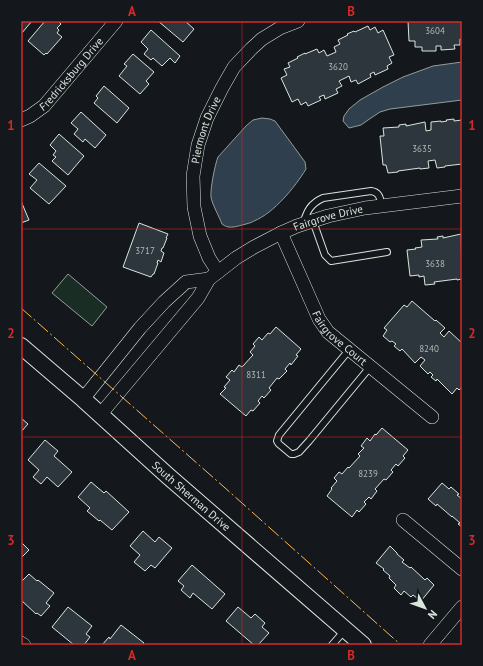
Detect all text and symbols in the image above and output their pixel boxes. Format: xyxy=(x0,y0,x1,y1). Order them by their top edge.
text: A xyxy=(128,3,136,20)
text: B xyxy=(347,3,355,20)
house number: 3604 xyxy=(425,25,445,36)
street label: Fredricksburg Drive xyxy=(37,34,106,114)
house number: 3620 xyxy=(328,61,348,72)
street label: Piermont Drive xyxy=(188,94,224,165)
text: 1 xyxy=(7,117,15,134)
text: 1 xyxy=(468,117,476,134)
house number: 3635 xyxy=(412,143,432,154)
street label: Fairgrove Drive xyxy=(291,202,365,234)
house number: 3717 xyxy=(135,245,155,256)
house number: 3638 xyxy=(425,258,445,269)
street label: Fairgrove Court xyxy=(309,309,370,368)
text: 2 xyxy=(7,325,15,342)
text: 2 xyxy=(468,325,476,342)
house number: 8240 xyxy=(419,343,439,354)
house number: 8311 xyxy=(246,369,266,380)
street label: South Sherman Drive xyxy=(149,458,234,534)
house number: 8239 xyxy=(358,468,378,479)
text: 3 xyxy=(7,532,15,549)
text: 3 xyxy=(468,532,476,549)
north arrow xyxy=(405,588,445,628)
text: N xyxy=(425,607,440,622)
text: A xyxy=(128,647,136,664)
text: B xyxy=(347,647,355,664)

